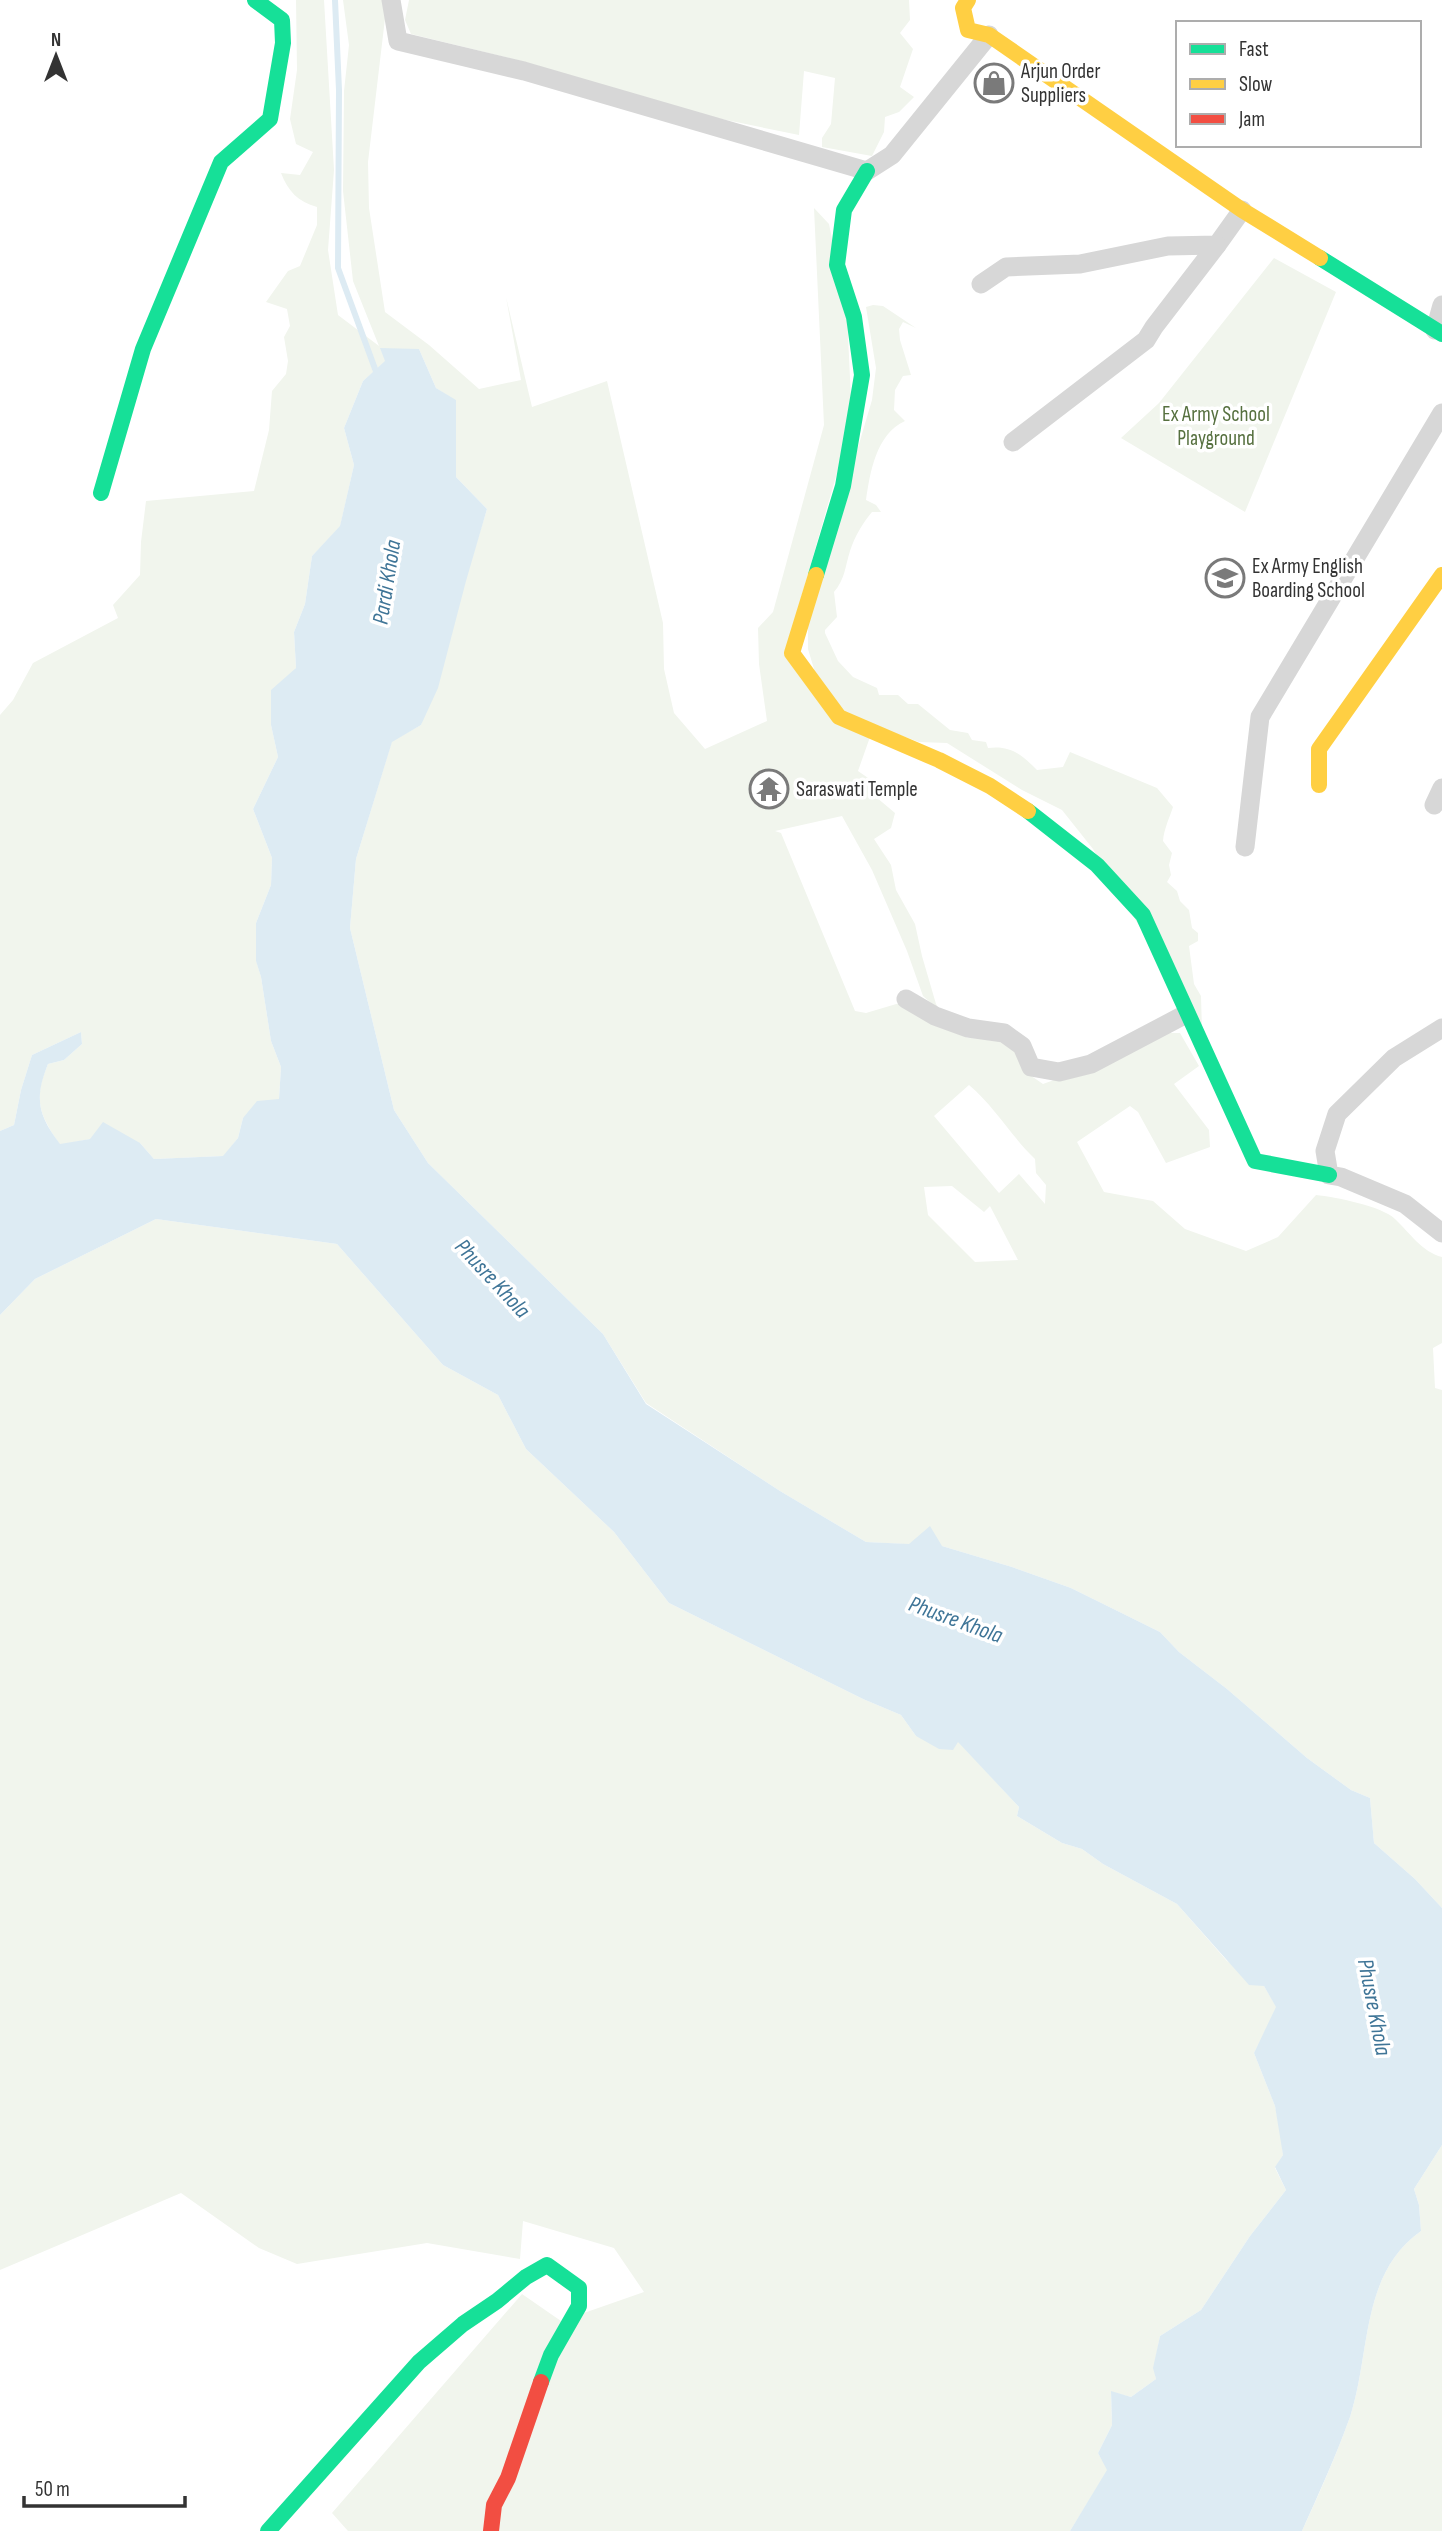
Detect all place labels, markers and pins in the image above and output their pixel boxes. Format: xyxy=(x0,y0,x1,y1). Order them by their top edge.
place label: Arjun Order Suppliers xyxy=(1020,59,1101,108)
shop icon: Arjun Order Suppliers xyxy=(973,62,1015,104)
place label: Ex Army English Boarding School xyxy=(1252,554,1365,603)
school or university icon: Ex Army English Boarding School xyxy=(1204,557,1246,599)
temple icon: Saraswati Temple xyxy=(748,768,790,810)
place label: Saraswati Temple xyxy=(796,777,918,802)

